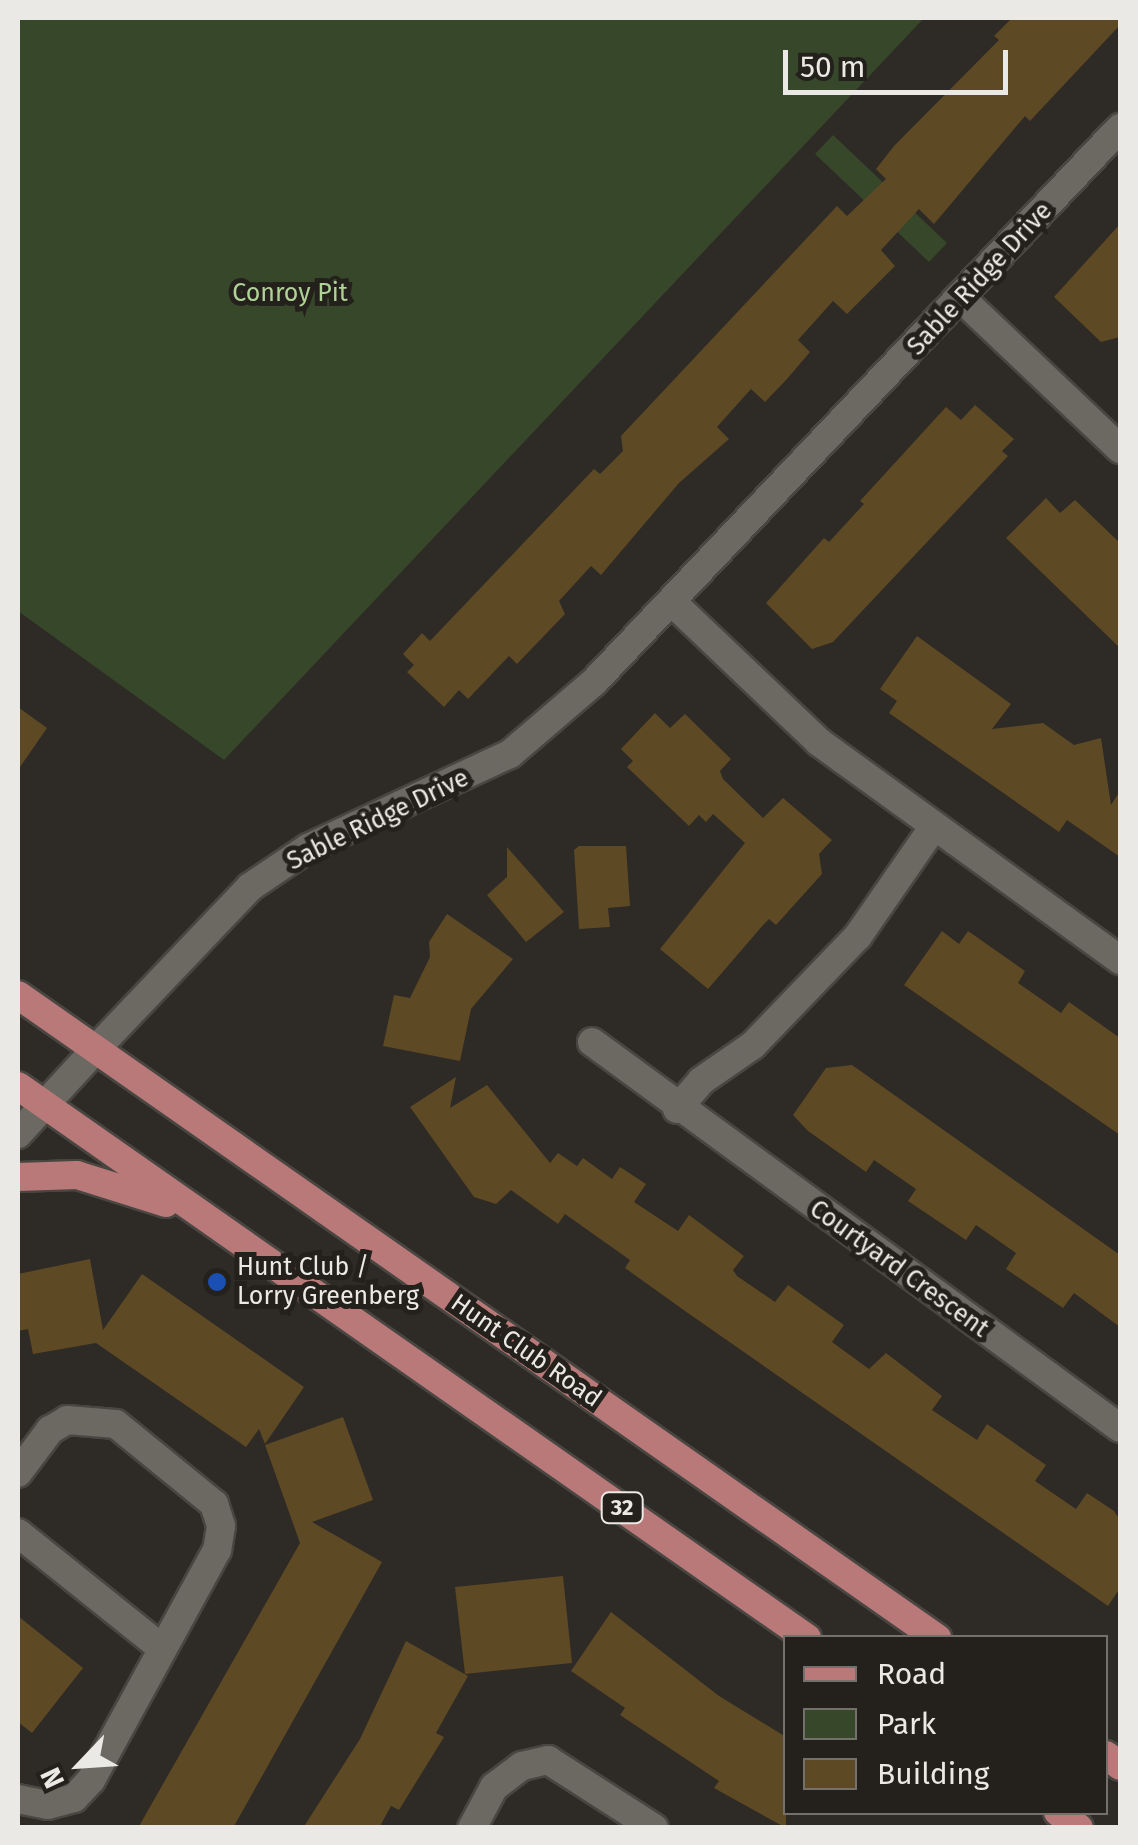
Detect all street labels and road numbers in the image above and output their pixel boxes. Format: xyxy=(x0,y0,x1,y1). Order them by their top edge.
street label: Sable Ridge Drive xyxy=(901,196,1059,362)
street label: Sable Ridge Drive xyxy=(282,763,474,877)
street label: Courtyard Crescent xyxy=(804,1194,994,1344)
street label: Hunt Club Road xyxy=(445,1288,607,1414)
road number: 32 xyxy=(600,1491,644,1525)

